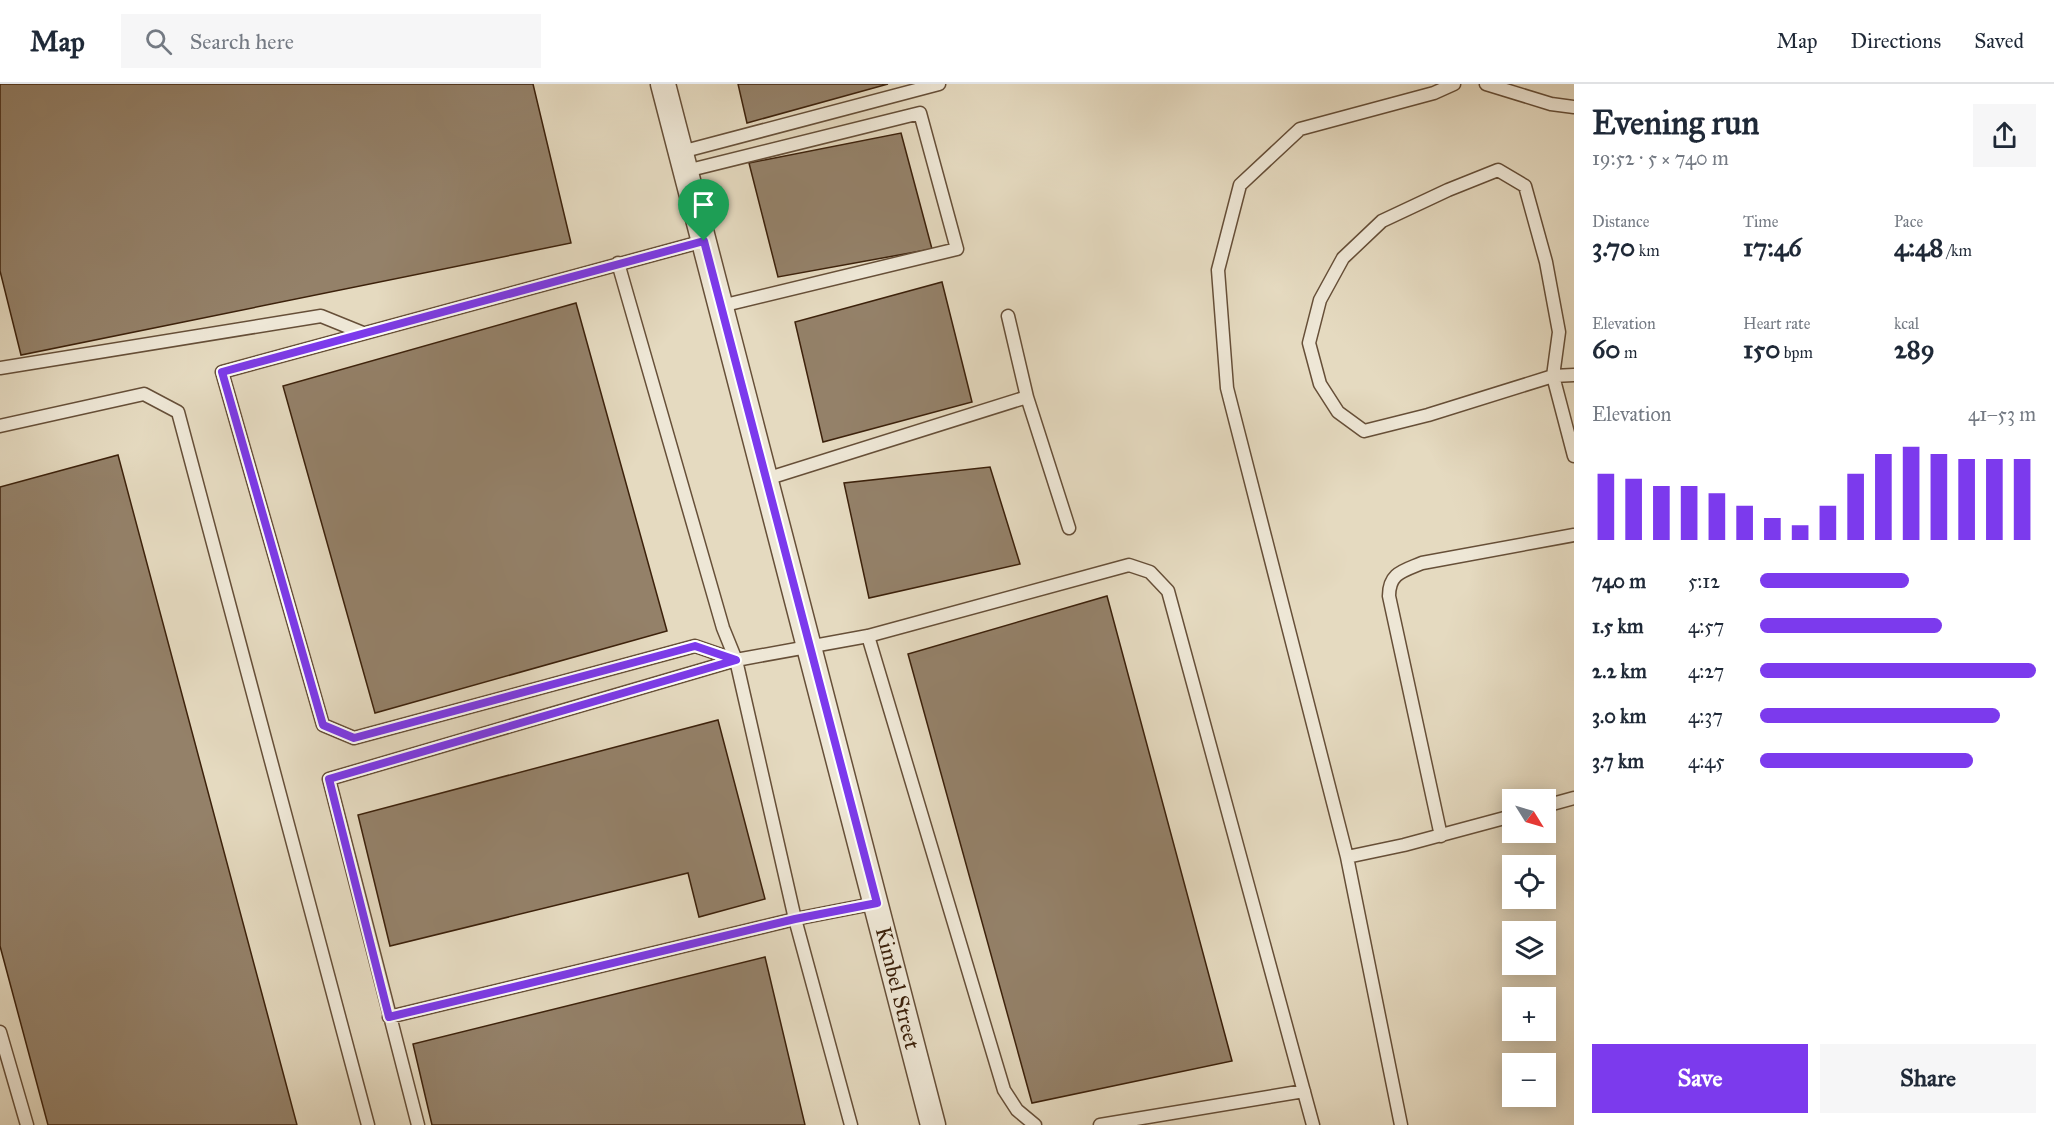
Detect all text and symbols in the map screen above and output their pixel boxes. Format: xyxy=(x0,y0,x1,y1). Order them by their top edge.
search box xyxy=(121,14,541,68)
text: Map xyxy=(30,24,85,59)
icon: search xyxy=(142,25,175,58)
text: Search here xyxy=(190,28,294,55)
text: Map xyxy=(1777,28,1818,54)
text: Directions xyxy=(1851,28,1941,54)
text: Saved xyxy=(1974,28,2024,54)
text: Evening run xyxy=(1592,103,1759,143)
button: share xyxy=(1973,104,2036,167)
text: 19:52 · 5 × 740 m xyxy=(1592,146,1729,170)
pin xyxy=(678,179,729,241)
icon: arrive xyxy=(687,188,720,221)
text: Distance xyxy=(1592,212,1649,231)
text: Time xyxy=(1743,212,1778,231)
text: Pace xyxy=(1894,212,1923,231)
text: 3.70 xyxy=(1592,231,1635,263)
text: 17:46 xyxy=(1743,231,1802,263)
text: 4:48 xyxy=(1894,231,1943,263)
text: km xyxy=(1635,241,1660,260)
text: /km xyxy=(1943,241,1972,260)
text: Elevation xyxy=(1592,314,1656,333)
text: Heart rate xyxy=(1743,314,1810,333)
text: kcal xyxy=(1894,314,1919,333)
text: 60 xyxy=(1592,333,1620,365)
text: 150 xyxy=(1743,333,1780,365)
text: 289 xyxy=(1894,333,1935,365)
text: m xyxy=(1620,343,1637,362)
text: bpm xyxy=(1780,343,1813,362)
text: Elevation xyxy=(1592,402,1671,426)
text: 41–53 m xyxy=(1968,402,2036,426)
text: 740 m xyxy=(1592,569,1646,593)
text: 5:12 xyxy=(1688,569,1720,593)
text: 1.5 km xyxy=(1592,614,1643,638)
text: 4:57 xyxy=(1688,614,1724,638)
text: 2.2 km xyxy=(1592,659,1647,683)
text: 4:27 xyxy=(1688,659,1724,683)
text: 3.0 km xyxy=(1592,704,1646,728)
text: 4:37 xyxy=(1688,704,1723,728)
text: 3.7 km xyxy=(1592,749,1644,773)
text: 4:45 xyxy=(1688,749,1725,773)
north arrow xyxy=(1502,789,1556,843)
map controls xyxy=(1502,789,1556,1107)
button: locate xyxy=(1502,855,1556,909)
button: layers xyxy=(1502,921,1556,975)
street label: Kimbel Street xyxy=(870,924,926,1052)
button: + xyxy=(1502,987,1556,1041)
button: Save xyxy=(1592,1044,1808,1113)
button: Share xyxy=(1820,1044,2036,1113)
button: − xyxy=(1502,1053,1556,1107)

